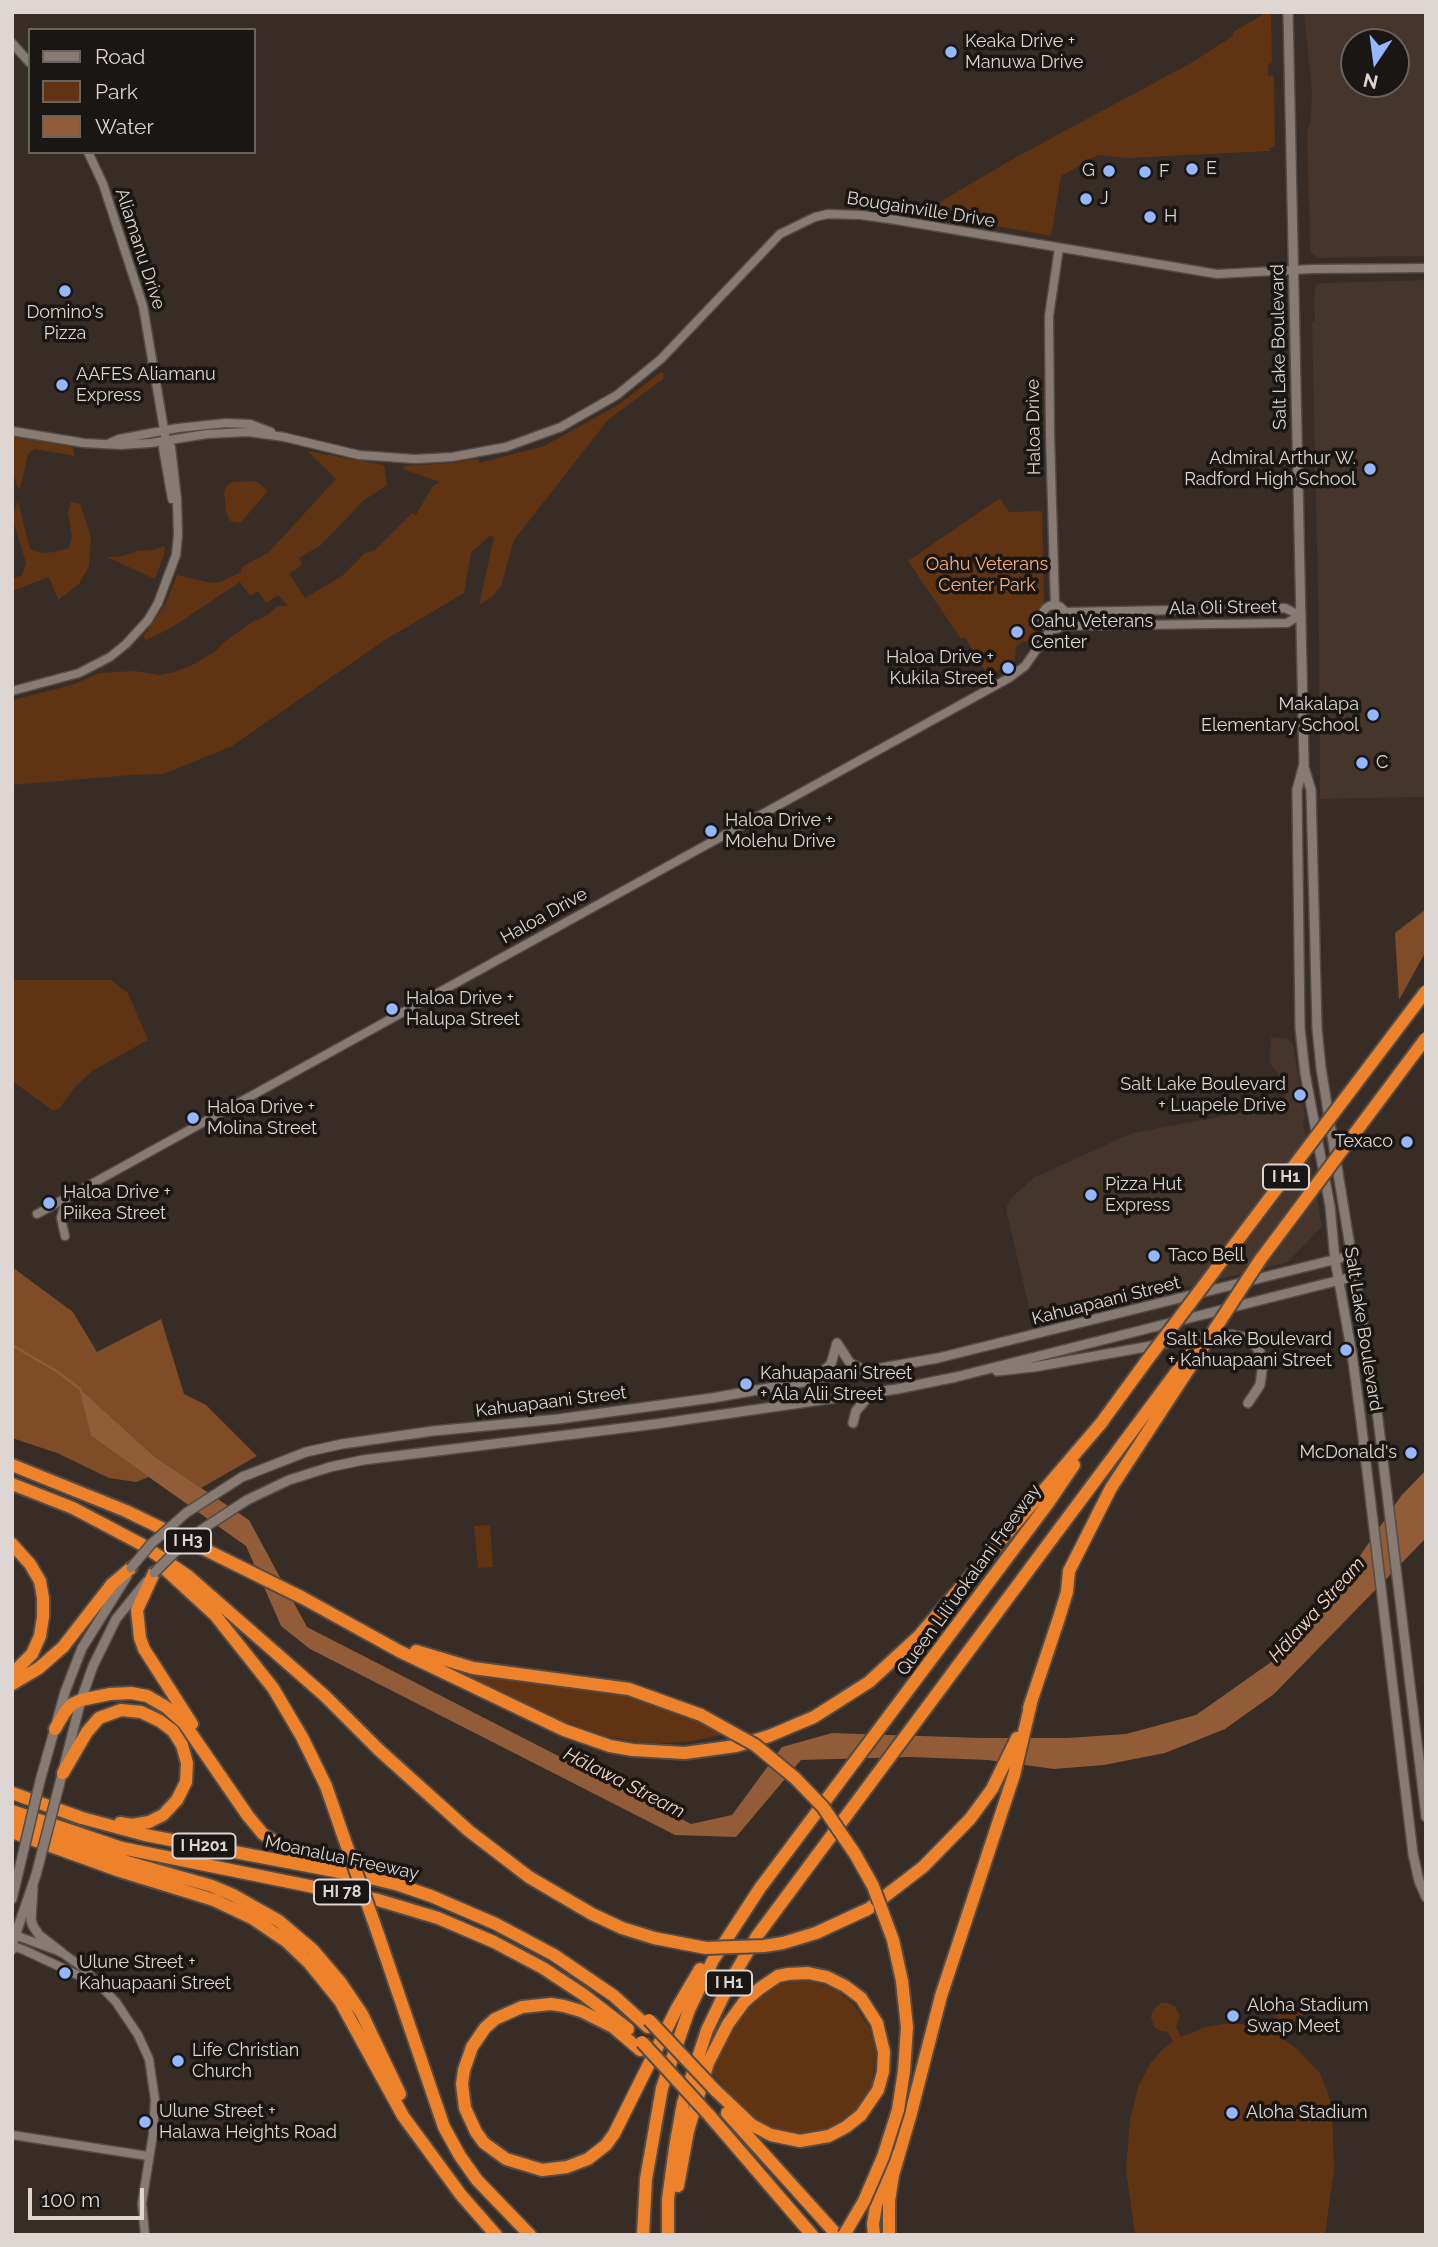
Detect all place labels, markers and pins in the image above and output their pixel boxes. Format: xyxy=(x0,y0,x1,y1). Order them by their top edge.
place label: Keaka Drive + Manuwa Drive xyxy=(965,31,1083,74)
marker: Keaka Drive + Manuwa Drive xyxy=(943,44,959,60)
place label: E xyxy=(1206,158,1217,180)
place label: G xyxy=(1082,160,1095,182)
place label: F xyxy=(1159,161,1170,183)
marker: E xyxy=(1184,161,1200,177)
marker: G xyxy=(1101,163,1117,179)
marker: F xyxy=(1137,164,1153,180)
place label: J xyxy=(1100,188,1109,210)
marker: J xyxy=(1078,191,1094,207)
place label: H xyxy=(1164,206,1177,228)
marker: H xyxy=(1142,209,1158,225)
marker: Domino's Pizza xyxy=(57,283,73,299)
place label: Domino's Pizza xyxy=(26,302,104,344)
place label: AAFES Aliamanu Express xyxy=(76,364,216,406)
marker: AAFES Aliamanu Express xyxy=(54,377,70,393)
place label: Admiral Arthur W. Radford High School xyxy=(1184,448,1356,490)
marker: Admiral Arthur W. Radford High School xyxy=(1362,461,1378,477)
place label: Oahu Veterans Center xyxy=(1031,611,1153,654)
marker: Oahu Veterans Center xyxy=(1009,624,1025,640)
place label: Haloa Drive + Kukila Street xyxy=(886,647,994,690)
marker: Haloa Drive + Kukila Street xyxy=(1000,660,1016,676)
place label: Makalapa Elementary School xyxy=(1201,694,1359,736)
marker: Makalapa Elementary School xyxy=(1365,707,1381,723)
place label: C xyxy=(1376,752,1388,774)
marker: C xyxy=(1354,755,1370,771)
place label: Haloa Drive + Molehu Drive xyxy=(725,810,836,852)
marker: Haloa Drive + Molehu Drive xyxy=(703,823,719,839)
place label: Haloa Drive + Halupa Street xyxy=(406,988,520,1030)
marker: Haloa Drive + Halupa Street xyxy=(384,1001,400,1017)
place label: Salt Lake Boulevard + Luapele Drive xyxy=(1120,1074,1286,1116)
marker: Salt Lake Boulevard + Luapele Drive xyxy=(1292,1087,1308,1103)
place label: Haloa Drive + Molina Street xyxy=(207,1097,317,1140)
marker: Haloa Drive + Molina Street xyxy=(185,1110,201,1126)
place label: Texaco xyxy=(1335,1131,1393,1153)
marker: Texaco xyxy=(1399,1134,1415,1150)
place label: Pizza Hut Express xyxy=(1105,1174,1182,1216)
place label: Haloa Drive + Piikea Street xyxy=(63,1182,171,1224)
marker: Pizza Hut Express xyxy=(1083,1187,1099,1203)
marker: Haloa Drive + Piikea Street xyxy=(41,1195,57,1211)
place label: Taco Bell xyxy=(1168,1245,1244,1267)
marker: Taco Bell xyxy=(1146,1248,1162,1264)
place label: Salt Lake Boulevard + Kahuapaani Street xyxy=(1166,1329,1332,1372)
marker: Salt Lake Boulevard + Kahuapaani Street xyxy=(1338,1342,1354,1358)
place label: Kahuapaani Street + Ala Alii Street xyxy=(760,1363,912,1406)
marker: Kahuapaani Street + Ala Alii Street xyxy=(738,1376,754,1392)
place label: McDonald's xyxy=(1299,1442,1397,1464)
marker: McDonald's xyxy=(1403,1445,1419,1461)
place label: Ulune Street + Kahuapaani Street xyxy=(79,1952,231,1994)
marker: Ulune Street + Kahuapaani Street xyxy=(57,1965,73,1981)
place label: Aloha Stadium Swap Meet xyxy=(1247,1995,1369,2038)
marker: Aloha Stadium Swap Meet xyxy=(1225,2008,1241,2024)
place label: Life Christian Church xyxy=(192,2040,299,2082)
marker: Life Christian Church xyxy=(170,2053,186,2069)
place label: Ulune Street + Halawa Heights Road xyxy=(159,2101,337,2144)
place label: Aloha Stadium xyxy=(1246,2102,1368,2124)
marker: Aloha Stadium xyxy=(1224,2105,1240,2121)
marker: Ulune Street + Halawa Heights Road xyxy=(137,2114,153,2130)

